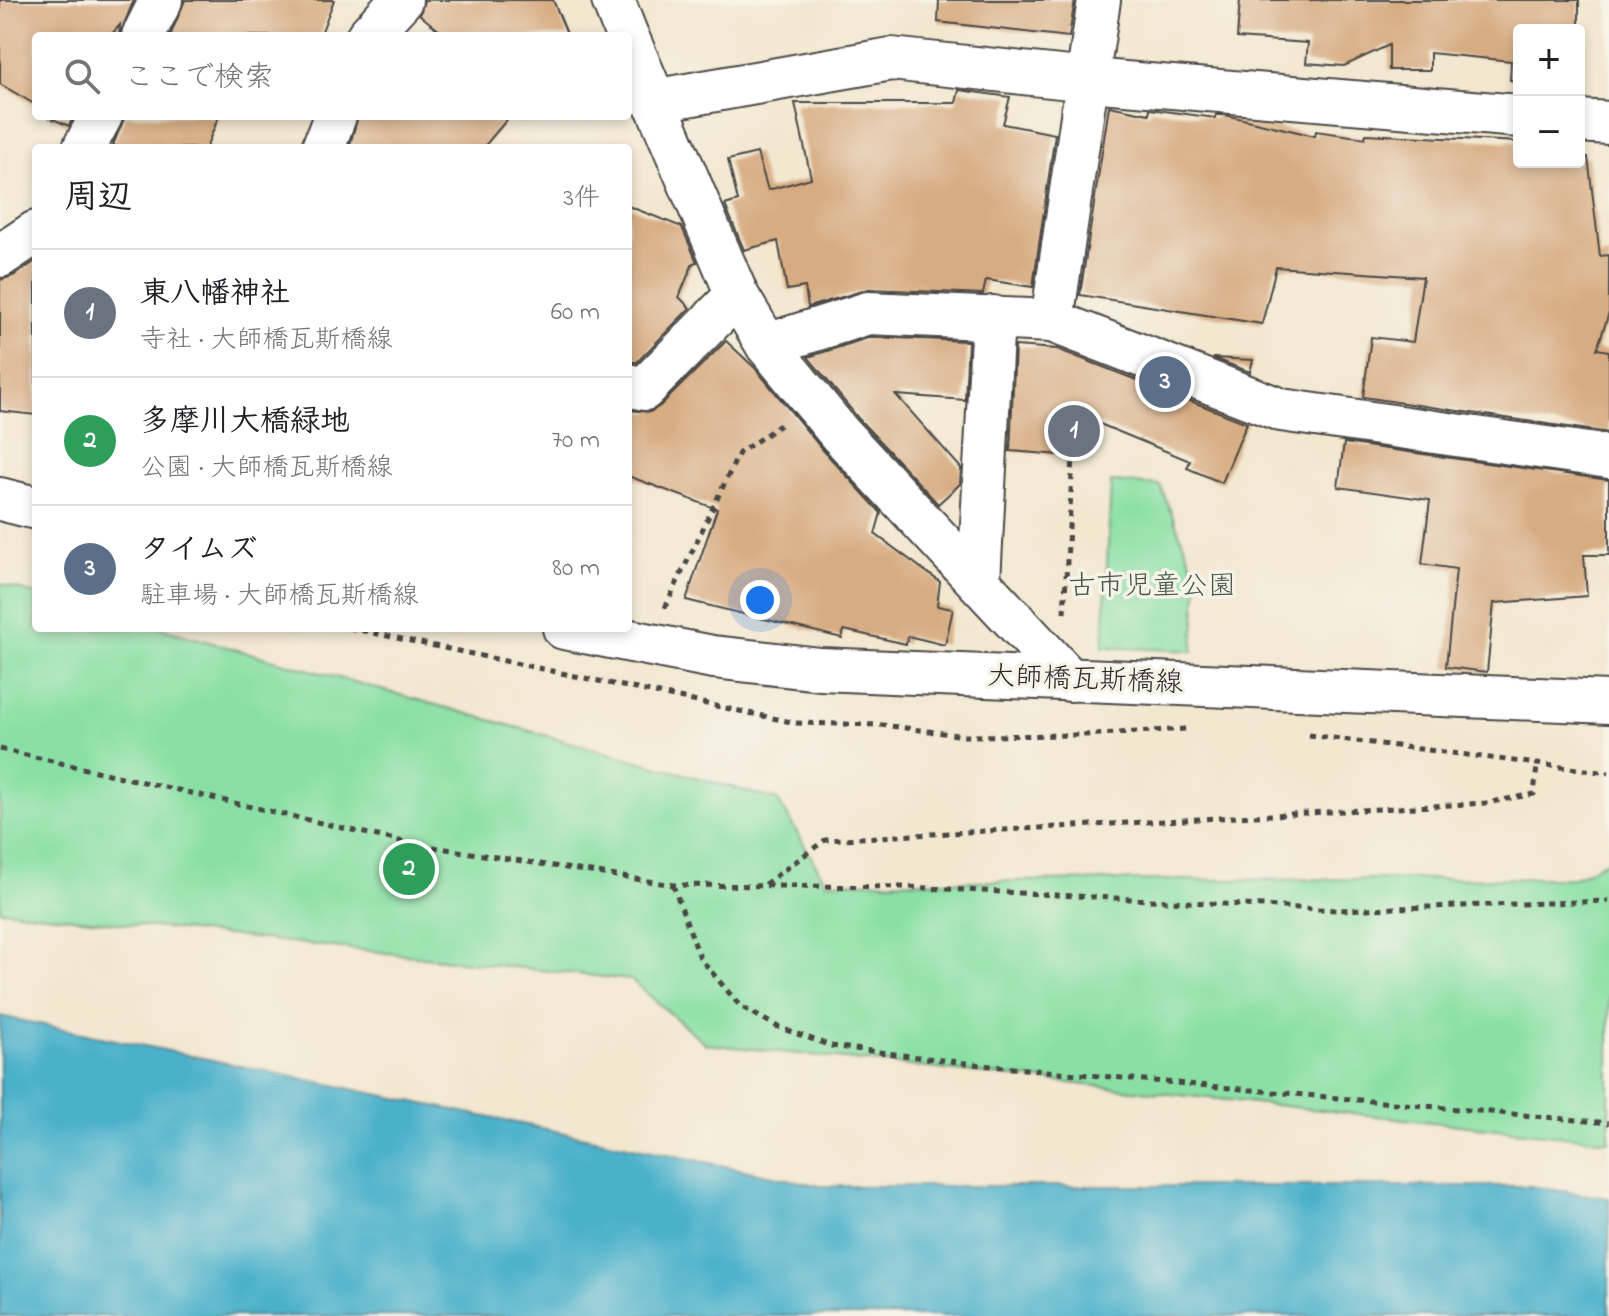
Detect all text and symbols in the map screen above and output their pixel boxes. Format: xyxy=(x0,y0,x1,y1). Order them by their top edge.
map controls xyxy=(1513,24,1585,168)
button: + xyxy=(1513,24,1585,96)
search box xyxy=(32,32,632,120)
icon: search xyxy=(60,54,104,98)
text: ここで検索 xyxy=(124,57,274,101)
button: − xyxy=(1513,96,1585,168)
text: 周辺 xyxy=(64,174,132,224)
text: 3件 xyxy=(563,180,600,218)
text: 東八幡神社 xyxy=(140,273,290,317)
text: 1 xyxy=(86,294,94,332)
text: 60 m xyxy=(551,294,600,332)
text: 寺社 · 大師橋瓦斯橋線 xyxy=(140,322,393,360)
pin: 3 xyxy=(1139,352,1191,412)
text: 多摩川大橋緑地 xyxy=(140,401,350,445)
pin: 1 xyxy=(1048,401,1100,461)
text: 2 xyxy=(84,422,96,460)
text: 70 m xyxy=(551,422,600,460)
text: 公園 · 大師橋瓦斯橋線 xyxy=(140,450,393,488)
text: タイムズ xyxy=(140,529,258,573)
text: 3 xyxy=(85,550,95,588)
text: 80 m xyxy=(552,550,600,588)
park label: 古市児童公園 xyxy=(1068,567,1236,608)
text: 駐車場 · 大師橋瓦斯橋線 xyxy=(140,578,419,616)
your location xyxy=(740,580,780,620)
street label: 大師橋瓦斯橋線 xyxy=(986,657,1184,705)
pin: 2 xyxy=(383,839,435,899)

